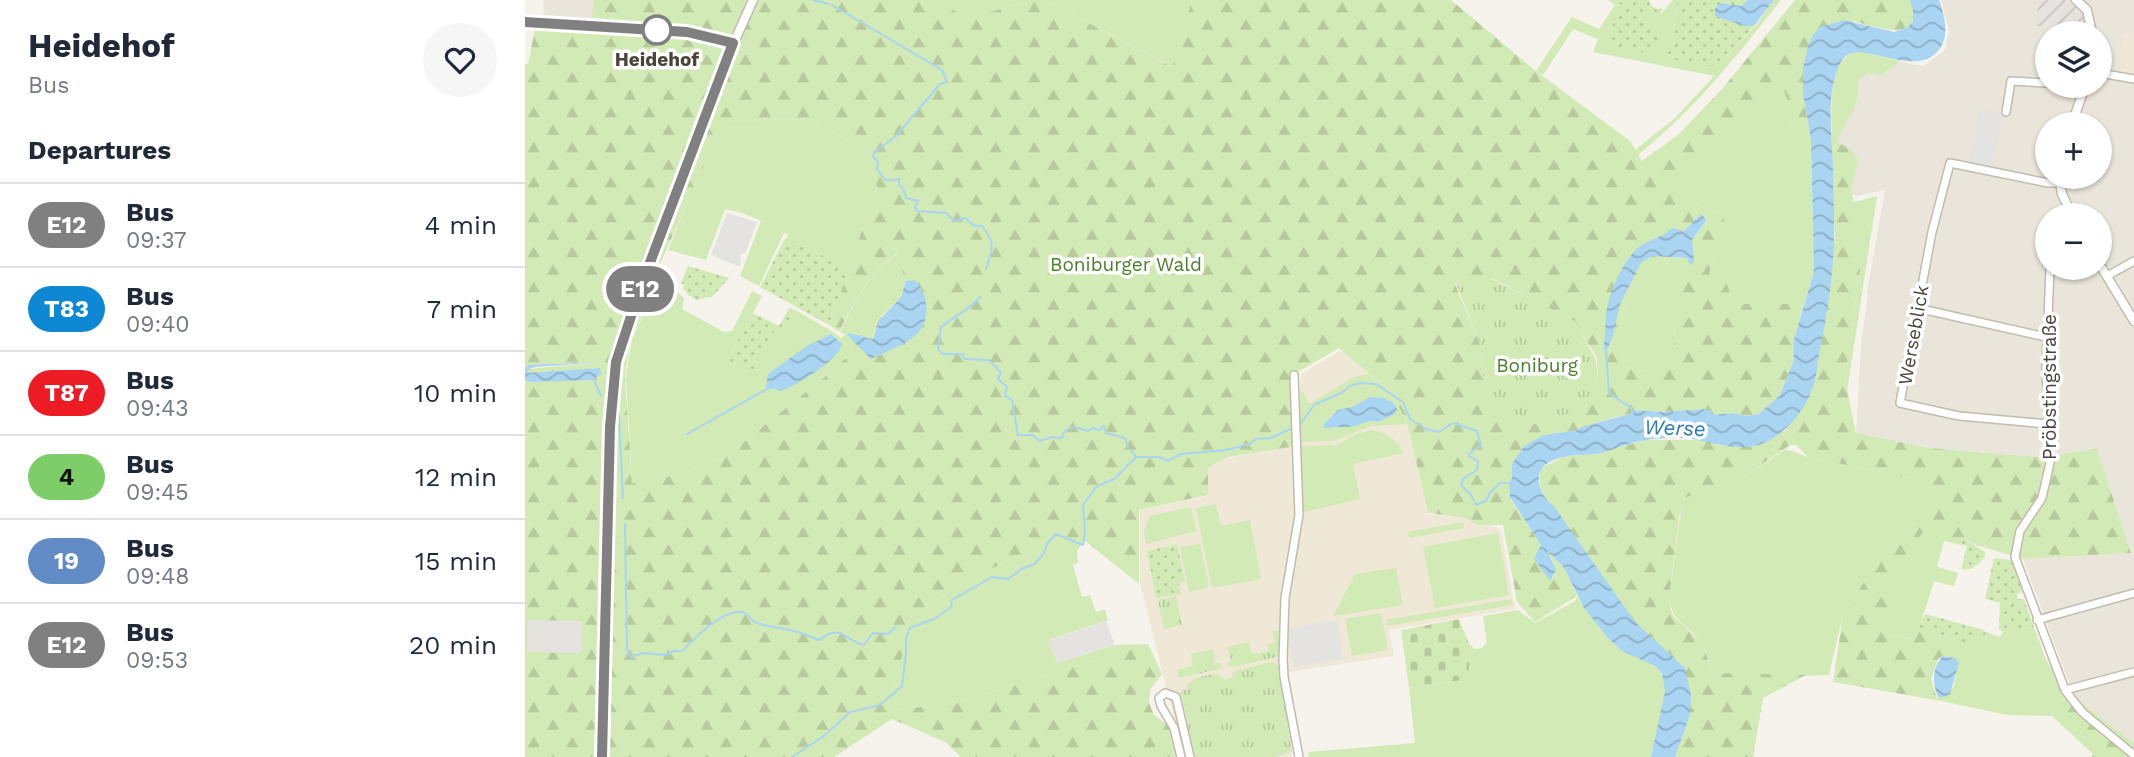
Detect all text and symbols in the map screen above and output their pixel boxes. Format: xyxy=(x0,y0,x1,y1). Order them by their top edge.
marker: Heidehof xyxy=(642,15,672,45)
map controls xyxy=(2035,21,2112,280)
button: layers xyxy=(2035,21,2112,98)
button: heart xyxy=(423,23,497,97)
text: Heidehof xyxy=(28,26,175,65)
place label: Heidehof xyxy=(615,48,699,71)
text: Bus xyxy=(28,72,69,99)
button: + xyxy=(2035,112,2112,189)
text: Departures xyxy=(28,135,171,165)
text: Bus xyxy=(126,197,174,227)
button: − xyxy=(2035,203,2112,280)
text: 4 min xyxy=(424,210,497,240)
text: E12 xyxy=(47,211,86,239)
text: 09:37 xyxy=(126,227,187,254)
park label: Boniburger Wald xyxy=(1050,253,1202,276)
line badge: E12 xyxy=(600,266,680,312)
text: E12 xyxy=(620,275,660,303)
text: Bus xyxy=(126,281,174,311)
street label: Werseblick xyxy=(1893,283,1934,387)
text: 7 min xyxy=(427,294,497,324)
text: T83 xyxy=(44,295,89,323)
text: 09:40 xyxy=(126,311,190,338)
street label: Pröbstingstraße xyxy=(2038,314,2061,460)
park label: Boniburg xyxy=(1496,354,1579,377)
text: Bus xyxy=(126,365,174,395)
text: 10 min xyxy=(414,378,497,408)
text: T87 xyxy=(44,379,89,407)
text: 09:43 xyxy=(126,395,189,422)
water label: Werse xyxy=(1644,414,1706,441)
text: Bus xyxy=(126,449,174,479)
text: 12 min xyxy=(415,462,497,492)
text: 4 xyxy=(59,463,74,491)
text: 09:45 xyxy=(126,479,189,506)
text: Bus xyxy=(126,533,174,563)
text: 15 min xyxy=(415,546,497,576)
text: 19 xyxy=(54,547,79,575)
text: 09:48 xyxy=(126,563,190,590)
text: Bus xyxy=(126,617,174,647)
text: 20 min xyxy=(409,630,497,660)
text: E12 xyxy=(47,631,86,659)
text: 09:53 xyxy=(126,647,188,674)

